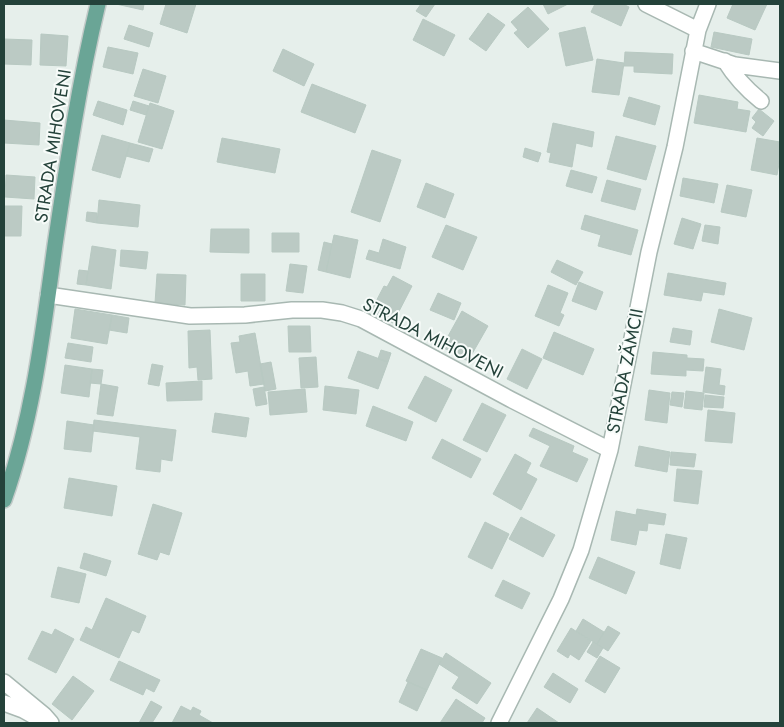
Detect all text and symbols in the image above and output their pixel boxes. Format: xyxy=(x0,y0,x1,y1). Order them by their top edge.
street label: STRADA MIHOVENI xyxy=(28,67,78,225)
street label: STRADA MIHOVENI xyxy=(358,291,508,385)
street label: STRADA ZĂMCII xyxy=(600,306,650,436)

